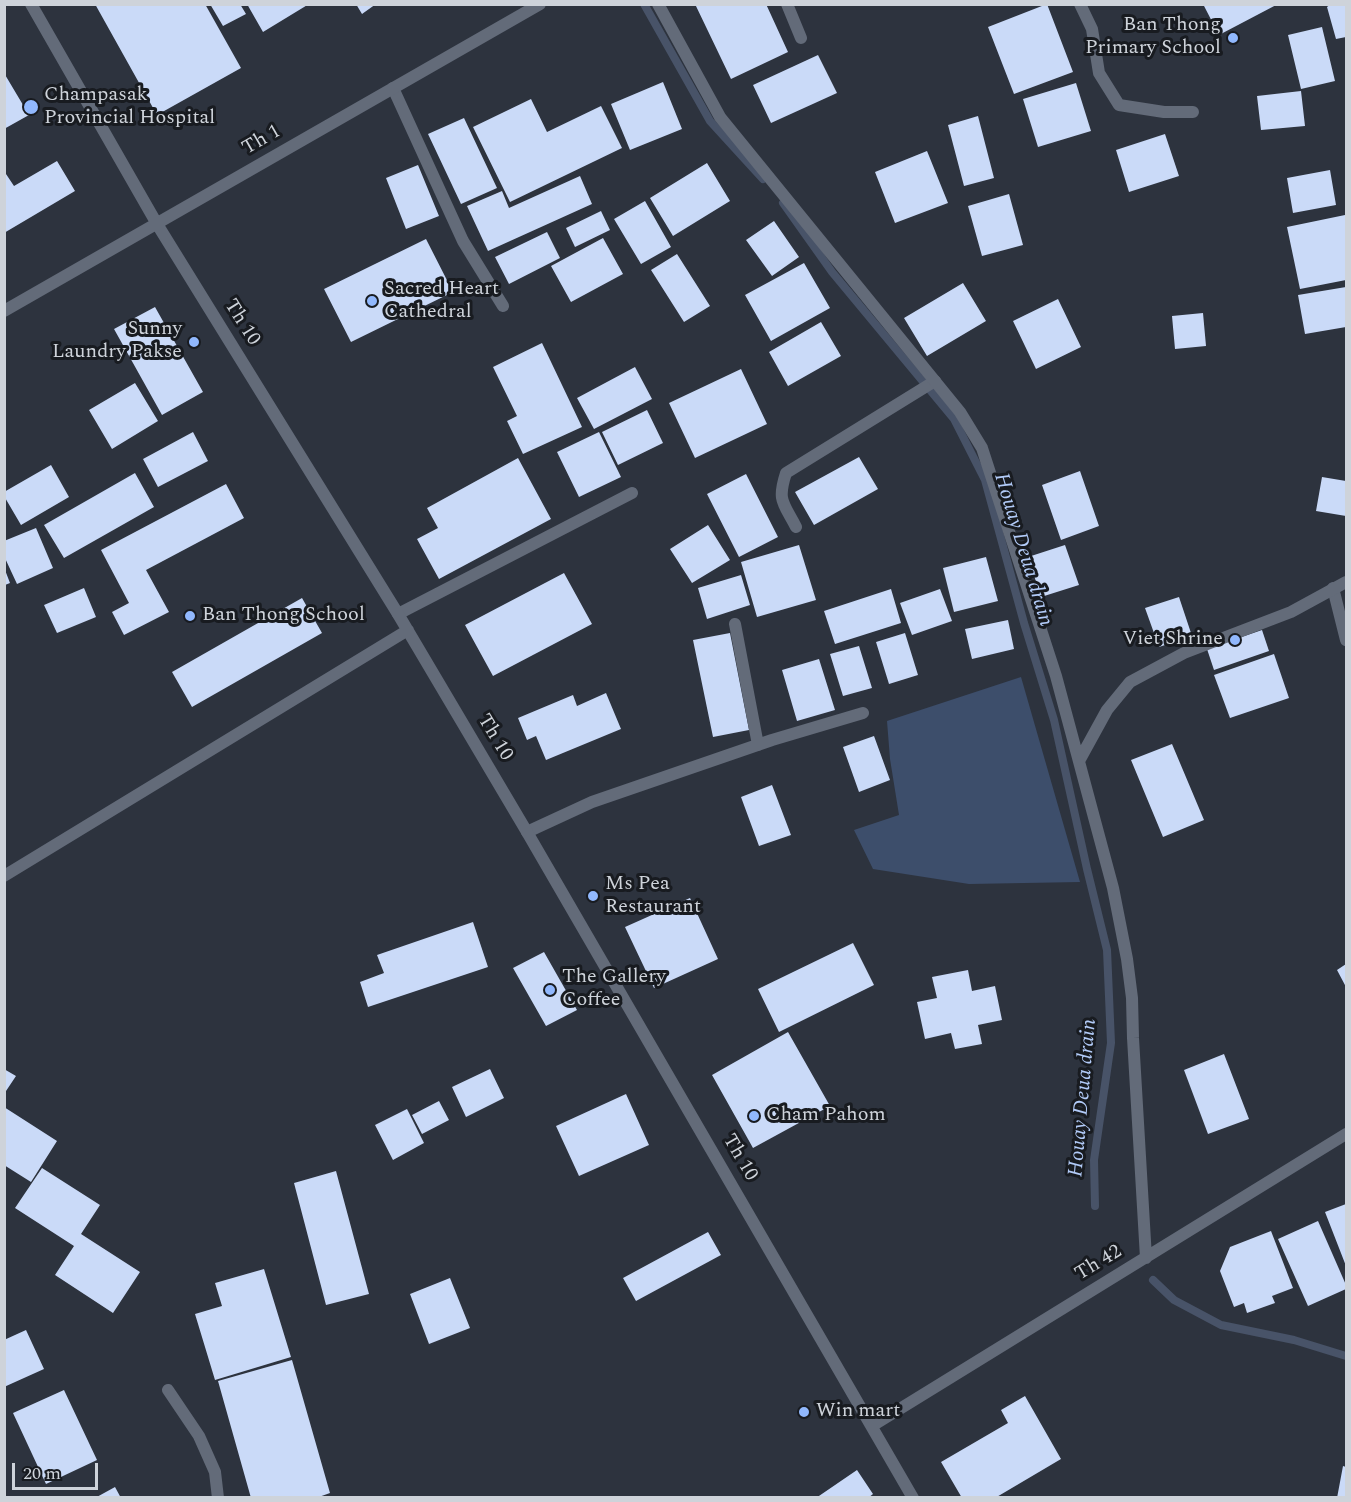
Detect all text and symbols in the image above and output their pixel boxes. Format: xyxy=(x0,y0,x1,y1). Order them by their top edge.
place label: Ban Thong Primary School xyxy=(1085,14,1221,61)
marker: Ban Thong Primary School xyxy=(1226,31,1240,45)
place label: Champasak Provincial Hospital xyxy=(44,84,215,131)
marker: Champasak Provincial Hospital xyxy=(22,98,40,116)
street label: Th 1 xyxy=(239,121,285,161)
place label: Sacred Heart Cathedral xyxy=(384,278,499,325)
marker: Sacred Heart Cathedral xyxy=(365,294,379,308)
street label: Th 10 xyxy=(218,295,264,351)
place label: Sunny Laundry Pakse xyxy=(52,318,182,365)
marker: Sunny Laundry Pakse xyxy=(187,335,201,349)
water label: Houay Deua drain xyxy=(987,470,1057,630)
place label: Ban Thong School xyxy=(202,604,365,628)
marker: Ban Thong School xyxy=(183,609,197,623)
place label: Viet Shrine xyxy=(1122,628,1223,652)
marker: Viet Shrine xyxy=(1228,633,1242,647)
street label: Th 10 xyxy=(471,710,517,766)
place label: Ms Pea Restaurant xyxy=(605,873,701,920)
marker: Ms Pea Restaurant xyxy=(586,889,600,903)
place label: The Gallery Coffee xyxy=(562,966,666,1013)
marker: The Gallery Coffee xyxy=(543,983,557,997)
water label: Houay Deua drain xyxy=(1065,1018,1103,1178)
place label: Cham Pahom xyxy=(766,1104,886,1128)
marker: Cham Pahom xyxy=(747,1109,761,1123)
street label: Th 10 xyxy=(716,1130,762,1186)
street label: Th 42 xyxy=(1071,1241,1127,1287)
place label: Win mart xyxy=(816,1400,900,1424)
marker: Win mart xyxy=(797,1405,811,1419)
scale bar xyxy=(15,1451,100,1489)
text: 20 m xyxy=(23,1460,61,1487)

